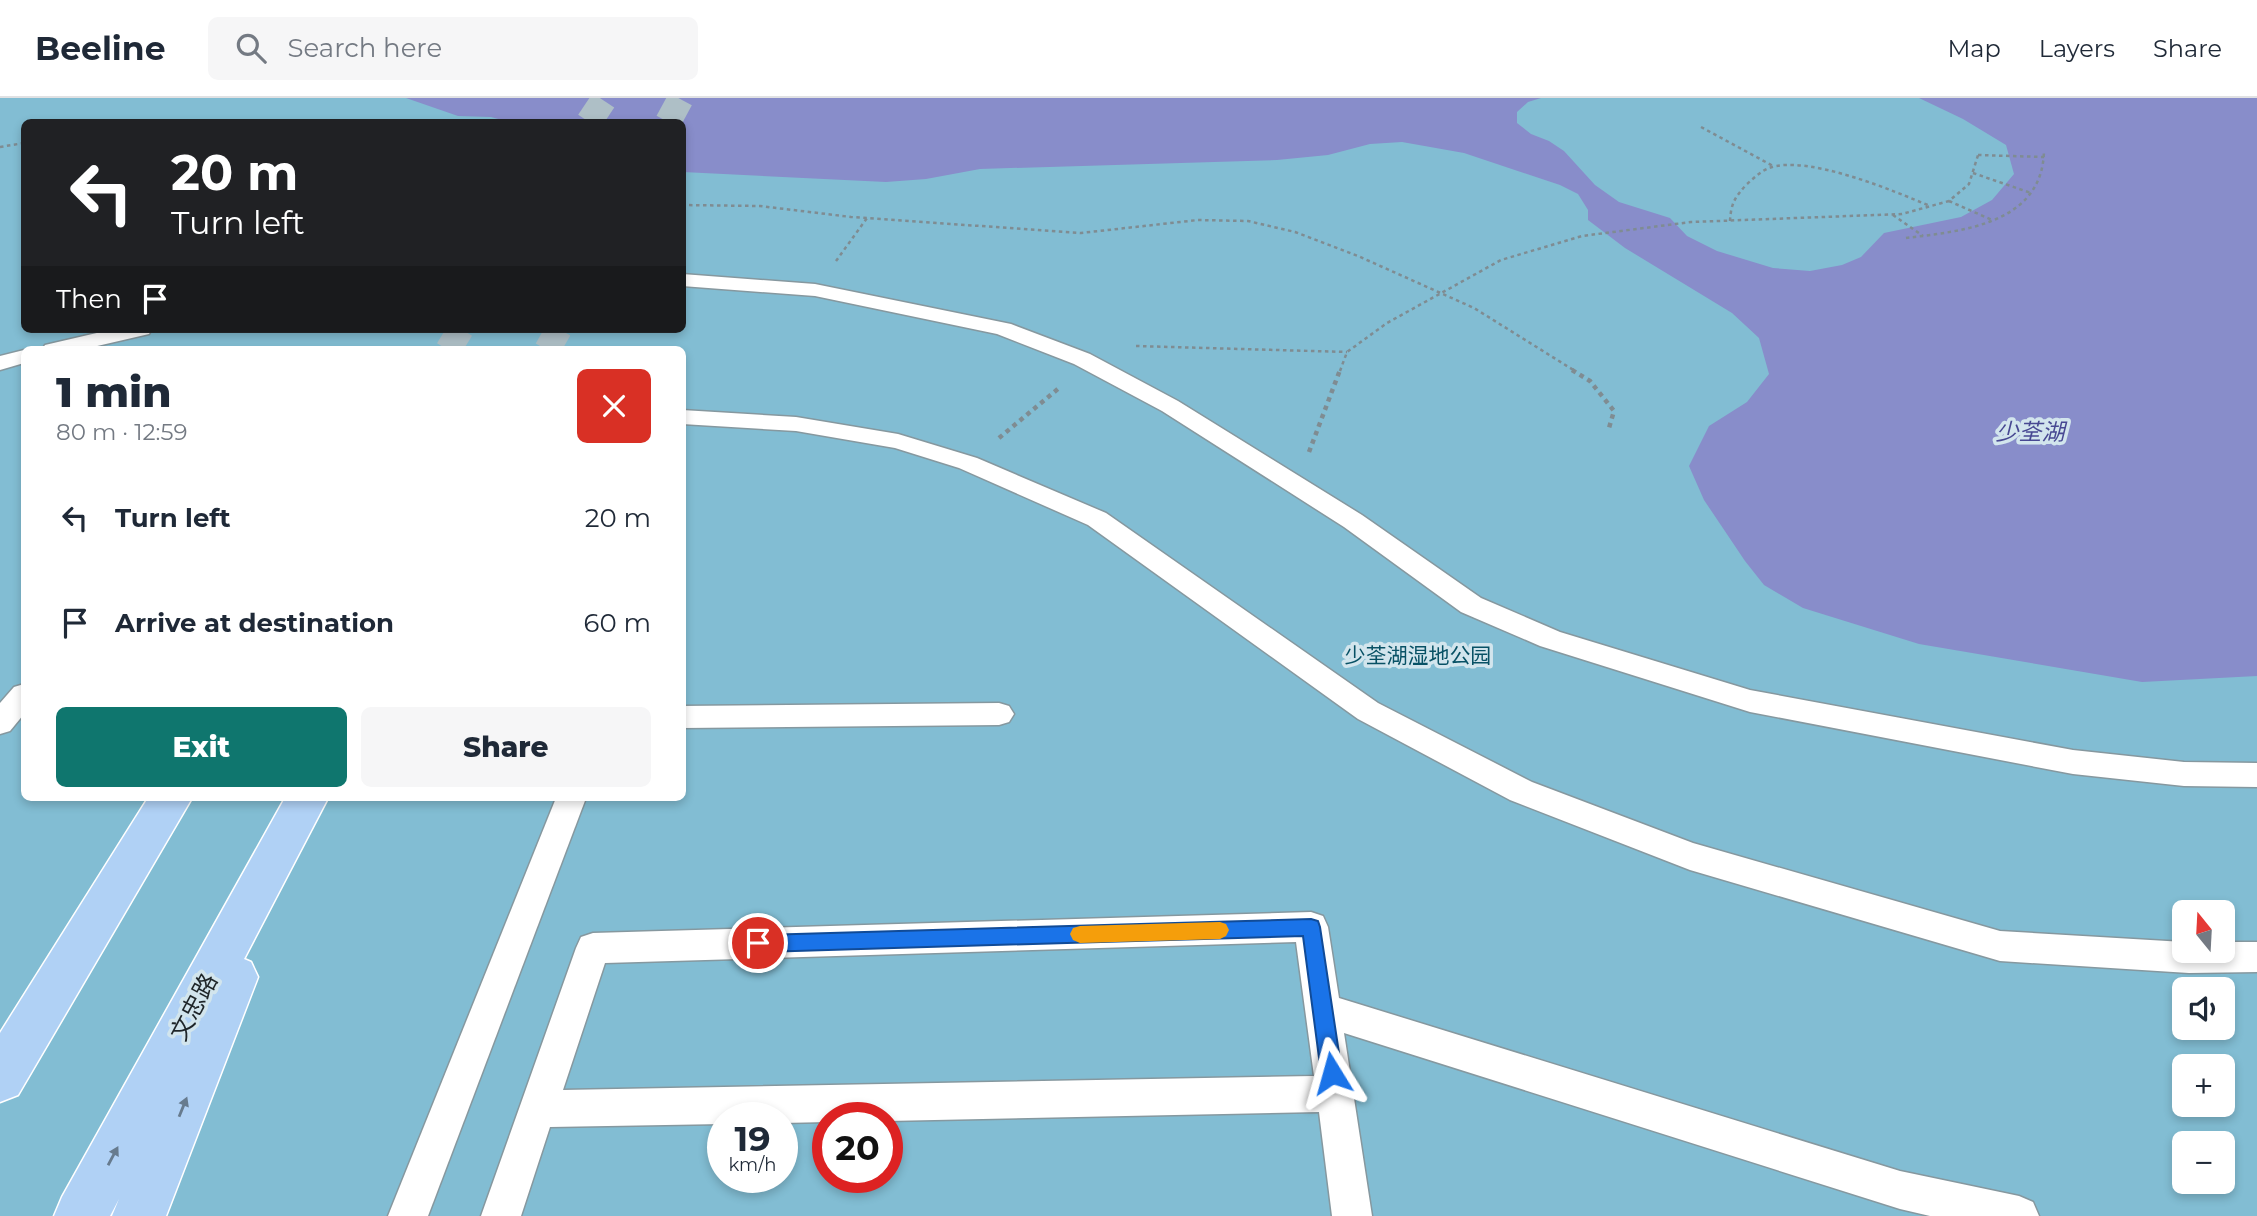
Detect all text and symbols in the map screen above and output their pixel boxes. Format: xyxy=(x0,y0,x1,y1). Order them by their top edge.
search box xyxy=(208,17,698,80)
text: Beeline xyxy=(35,28,166,68)
icon: search xyxy=(232,29,270,67)
text: Search here xyxy=(288,32,442,64)
text: Map xyxy=(1947,34,2001,63)
text: Layers xyxy=(2039,34,2115,63)
text: Share xyxy=(2153,34,2222,63)
text: 20 m xyxy=(171,143,298,202)
icon: left xyxy=(56,147,147,238)
text: Turn left xyxy=(171,203,305,242)
icon: arrive xyxy=(136,280,174,318)
text: Then xyxy=(56,283,122,315)
text: 1 min xyxy=(56,366,172,418)
button: close xyxy=(577,369,651,443)
text: 80 m · 12:59 xyxy=(56,418,187,446)
water label: 少荃湖 xyxy=(1996,418,2068,446)
icon: left xyxy=(56,499,94,537)
text: Turn left xyxy=(115,502,231,534)
text: 20 m xyxy=(585,502,651,534)
icon: arrive xyxy=(56,604,94,642)
text: Arrive at destination xyxy=(115,607,394,639)
text: 60 m xyxy=(584,607,651,639)
park label: 少荃湖湿地公园 xyxy=(1345,643,1492,668)
button: Exit xyxy=(56,707,347,787)
button: Share xyxy=(361,707,651,787)
north arrow xyxy=(2172,900,2235,962)
map controls xyxy=(2172,900,2235,1194)
pin xyxy=(728,913,788,973)
icon: arrive xyxy=(739,924,777,962)
street label: 文忠路 xyxy=(164,968,223,1045)
button: sound xyxy=(2172,977,2235,1040)
position arrow xyxy=(1295,1036,1369,1110)
button: + xyxy=(2172,1054,2235,1117)
one-way arrow xyxy=(177,1096,188,1117)
speed limit sign: 20 xyxy=(812,1102,903,1193)
text: 19 xyxy=(734,1117,771,1160)
button: − xyxy=(2172,1131,2235,1194)
one-way arrow xyxy=(107,1146,119,1166)
text: km/h xyxy=(728,1154,777,1176)

